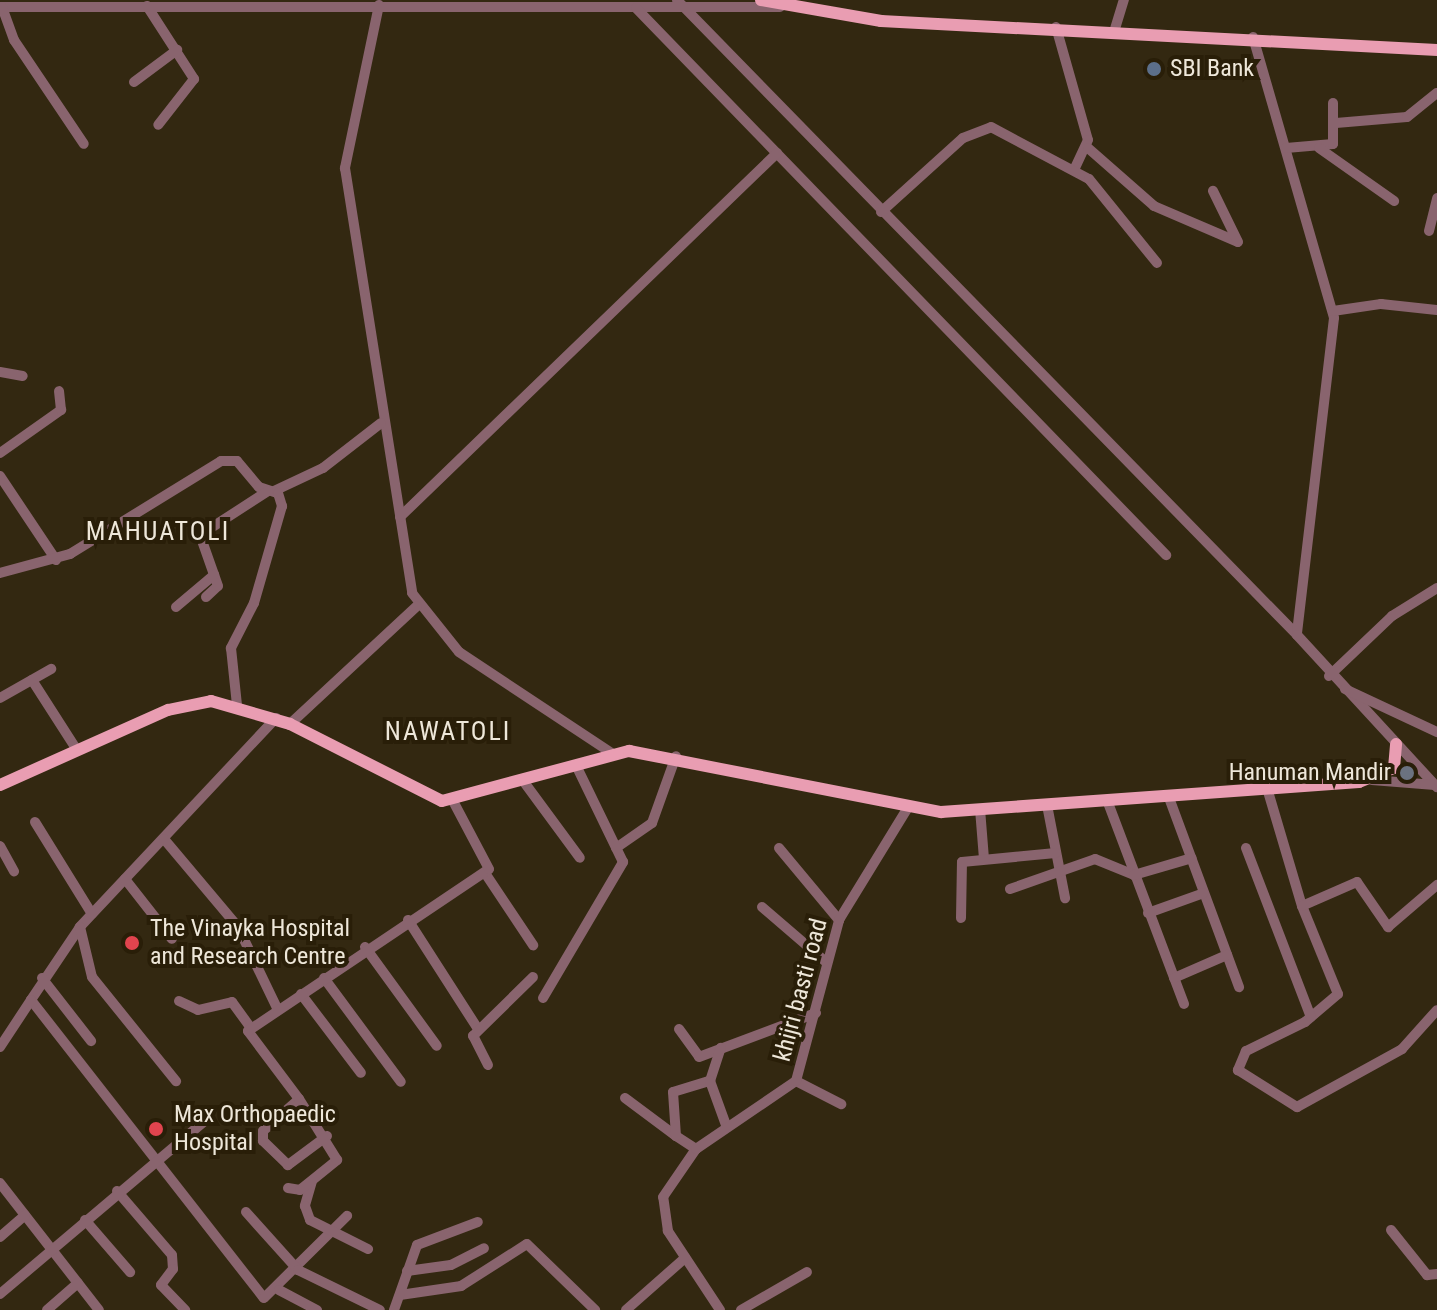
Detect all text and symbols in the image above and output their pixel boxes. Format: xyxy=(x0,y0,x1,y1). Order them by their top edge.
place label: SBI Bank xyxy=(1170,55,1254,83)
marker: SBI Bank xyxy=(1145,60,1163,78)
district label: MAHUATOLI xyxy=(86,516,230,548)
district label: NAWATOLI xyxy=(385,716,511,748)
place label: Hanuman Mandir xyxy=(1229,759,1391,787)
marker: Hanuman Mandir xyxy=(1398,764,1416,782)
place label: The Vinayka Hospital and Research Centre xyxy=(150,915,350,971)
street label: khijri basti road xyxy=(768,915,834,1065)
marker: The Vinayka Hospital and Research Centre xyxy=(121,932,143,954)
place label: Max Orthopaedic Hospital xyxy=(174,1101,336,1157)
marker: Max Orthopaedic Hospital xyxy=(145,1118,167,1140)

